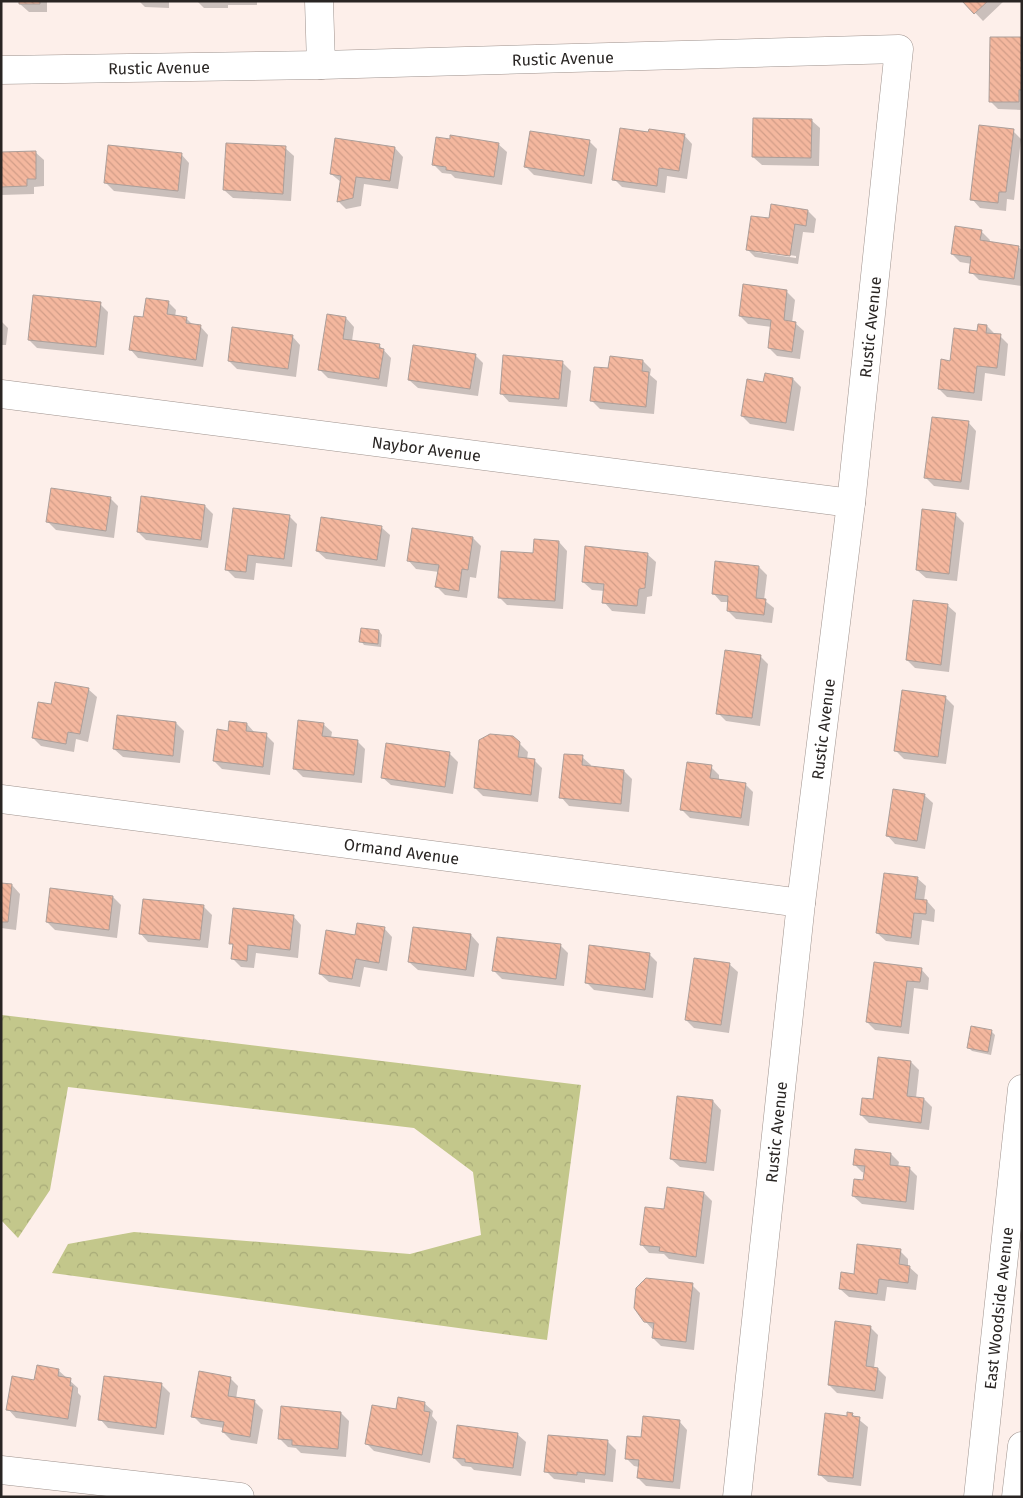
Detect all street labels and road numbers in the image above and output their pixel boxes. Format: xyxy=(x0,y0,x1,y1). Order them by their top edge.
street label: Rustic Avenue xyxy=(512,48,614,70)
street label: Rustic Avenue xyxy=(108,58,210,78)
street label: Rustic Avenue xyxy=(856,275,885,379)
street label: Naybor Avenue xyxy=(371,433,482,465)
street label: Rustic Avenue xyxy=(808,677,839,781)
street label: Ormand Avenue xyxy=(343,835,460,868)
street label: Rustic Avenue xyxy=(762,1080,791,1184)
street label: East Woodside Avenue xyxy=(981,1226,1017,1390)

